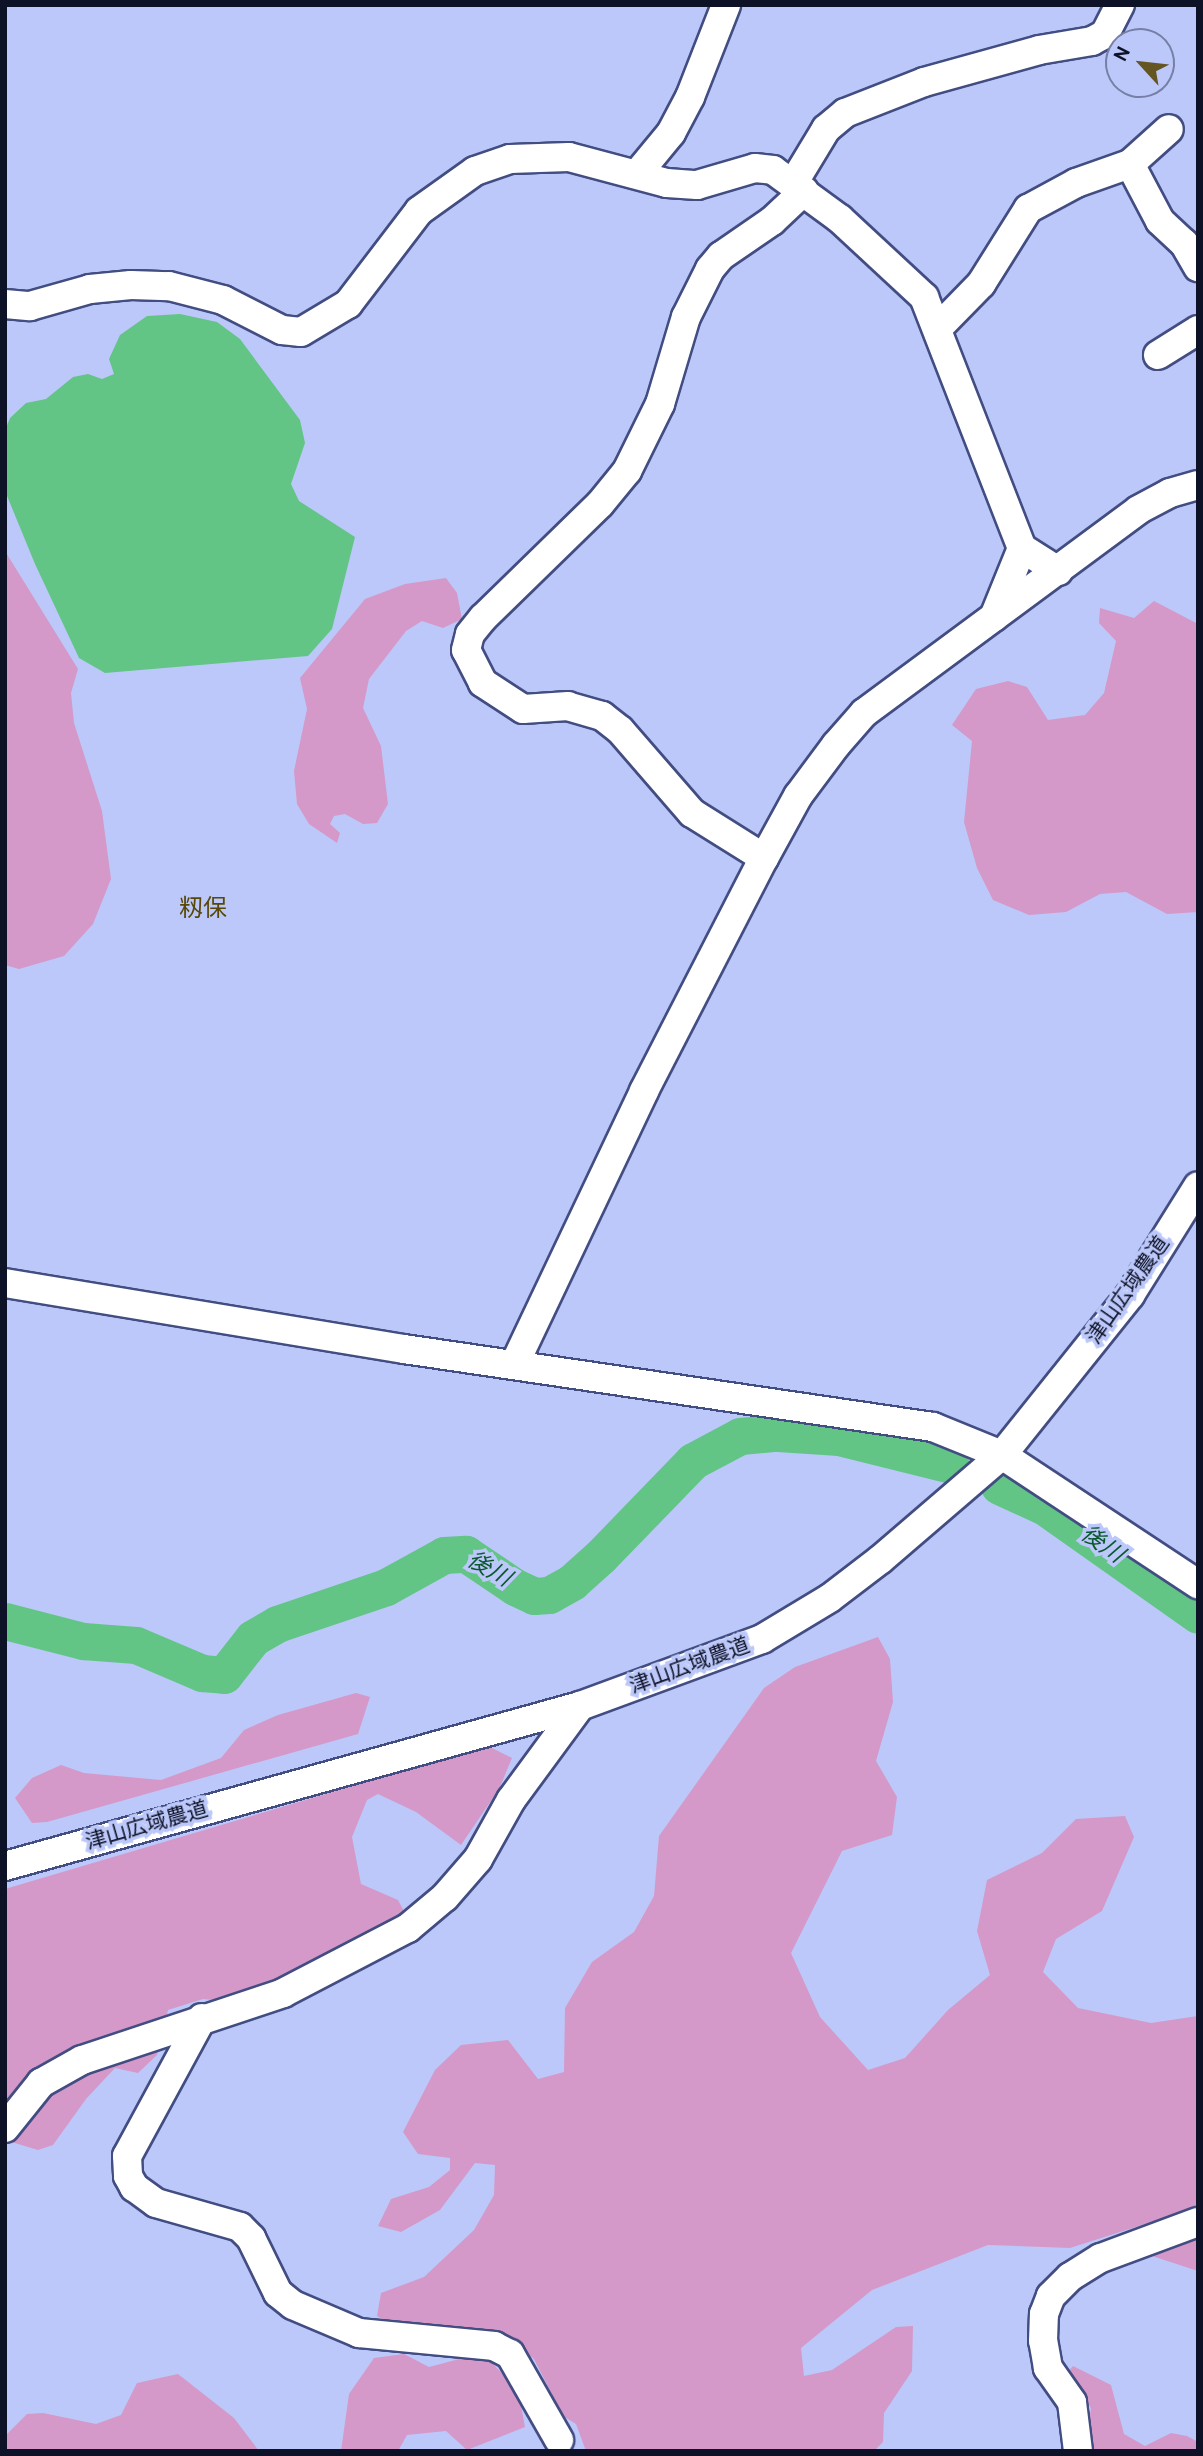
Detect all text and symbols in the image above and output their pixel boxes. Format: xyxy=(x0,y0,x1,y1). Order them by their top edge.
north arrow xyxy=(1105,28,1175,98)
text: N xyxy=(1109,43,1137,66)
district label: 籾保 xyxy=(179,897,227,925)
street label: 津山広域農道 xyxy=(1083,1232,1175,1350)
water label: 後川 xyxy=(1074,1522,1128,1570)
water label: 後川 xyxy=(461,1548,515,1594)
street label: 津山広域農道 xyxy=(626,1634,754,1700)
street label: 津山広域農道 xyxy=(83,1798,211,1856)

